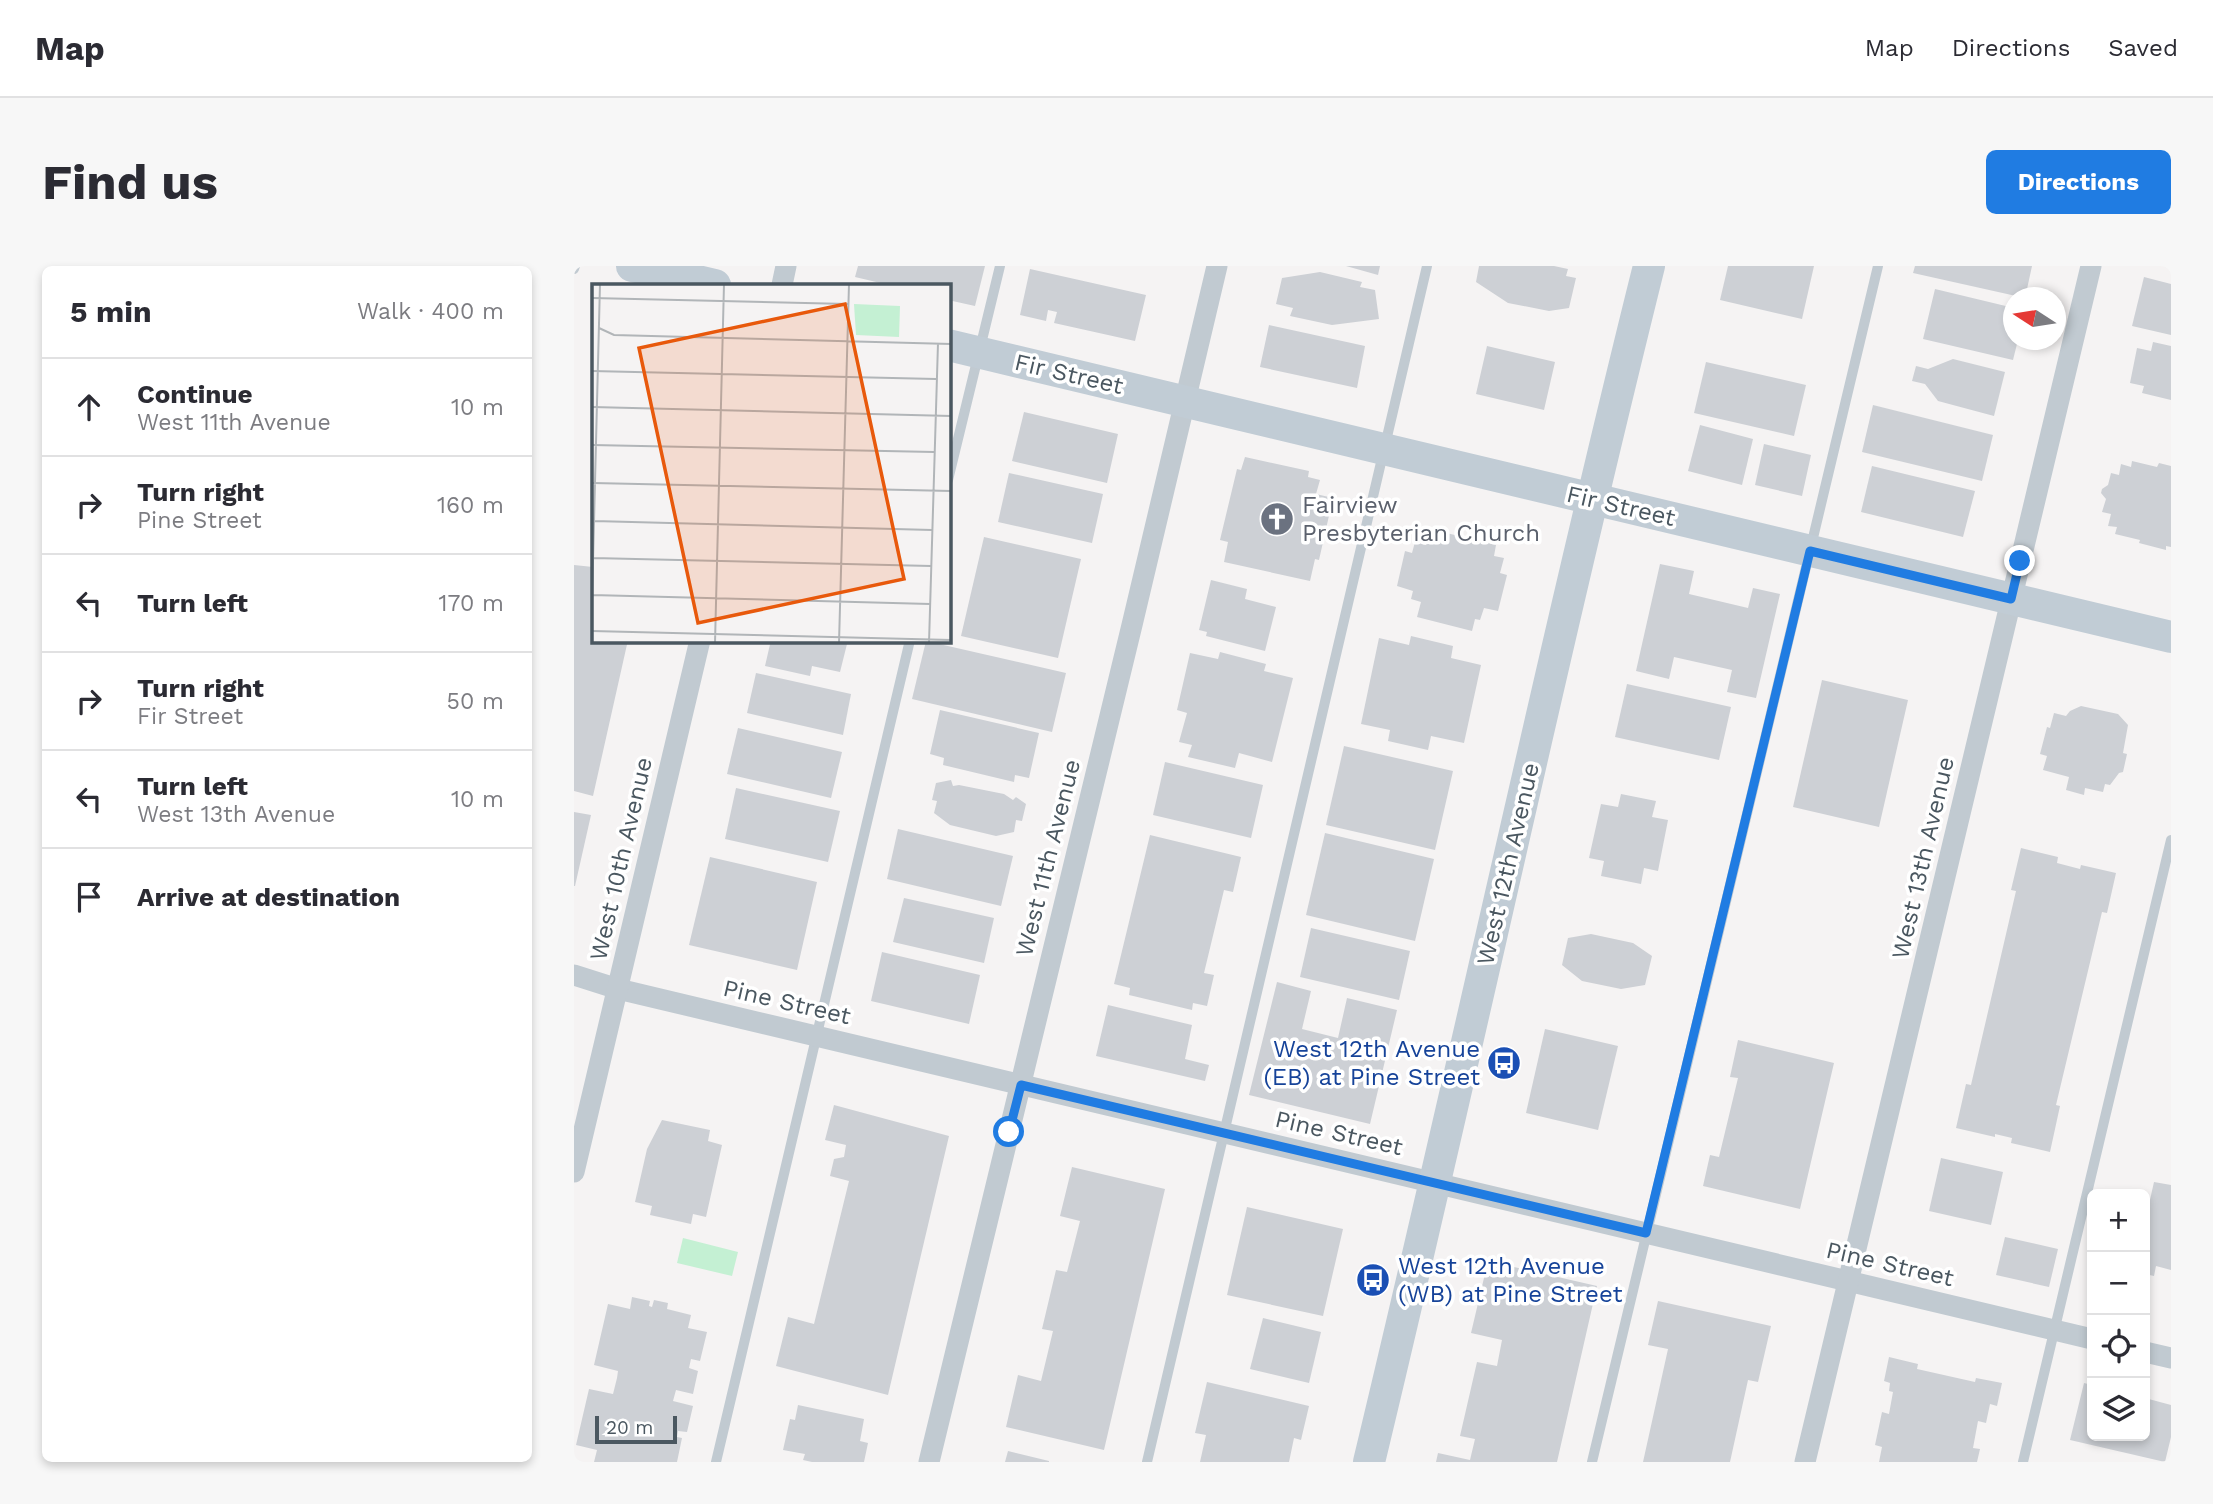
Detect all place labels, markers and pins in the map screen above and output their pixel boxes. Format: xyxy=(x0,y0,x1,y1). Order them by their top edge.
place label: Fairview Presbyterian Church xyxy=(1302,491,1540,547)
church icon: Fairview Presbyterian Church xyxy=(1258,500,1296,538)
place label: West 12th Avenue (EB) at Pine Street xyxy=(1264,1035,1480,1091)
bus stop icon: West 12th Avenue (EB) at Pine Street xyxy=(1485,1044,1523,1082)
place label: West 12th Avenue (WB) at Pine Street xyxy=(1398,1252,1622,1308)
bus stop icon: West 12th Avenue (WB) at Pine Street xyxy=(1354,1261,1392,1299)

